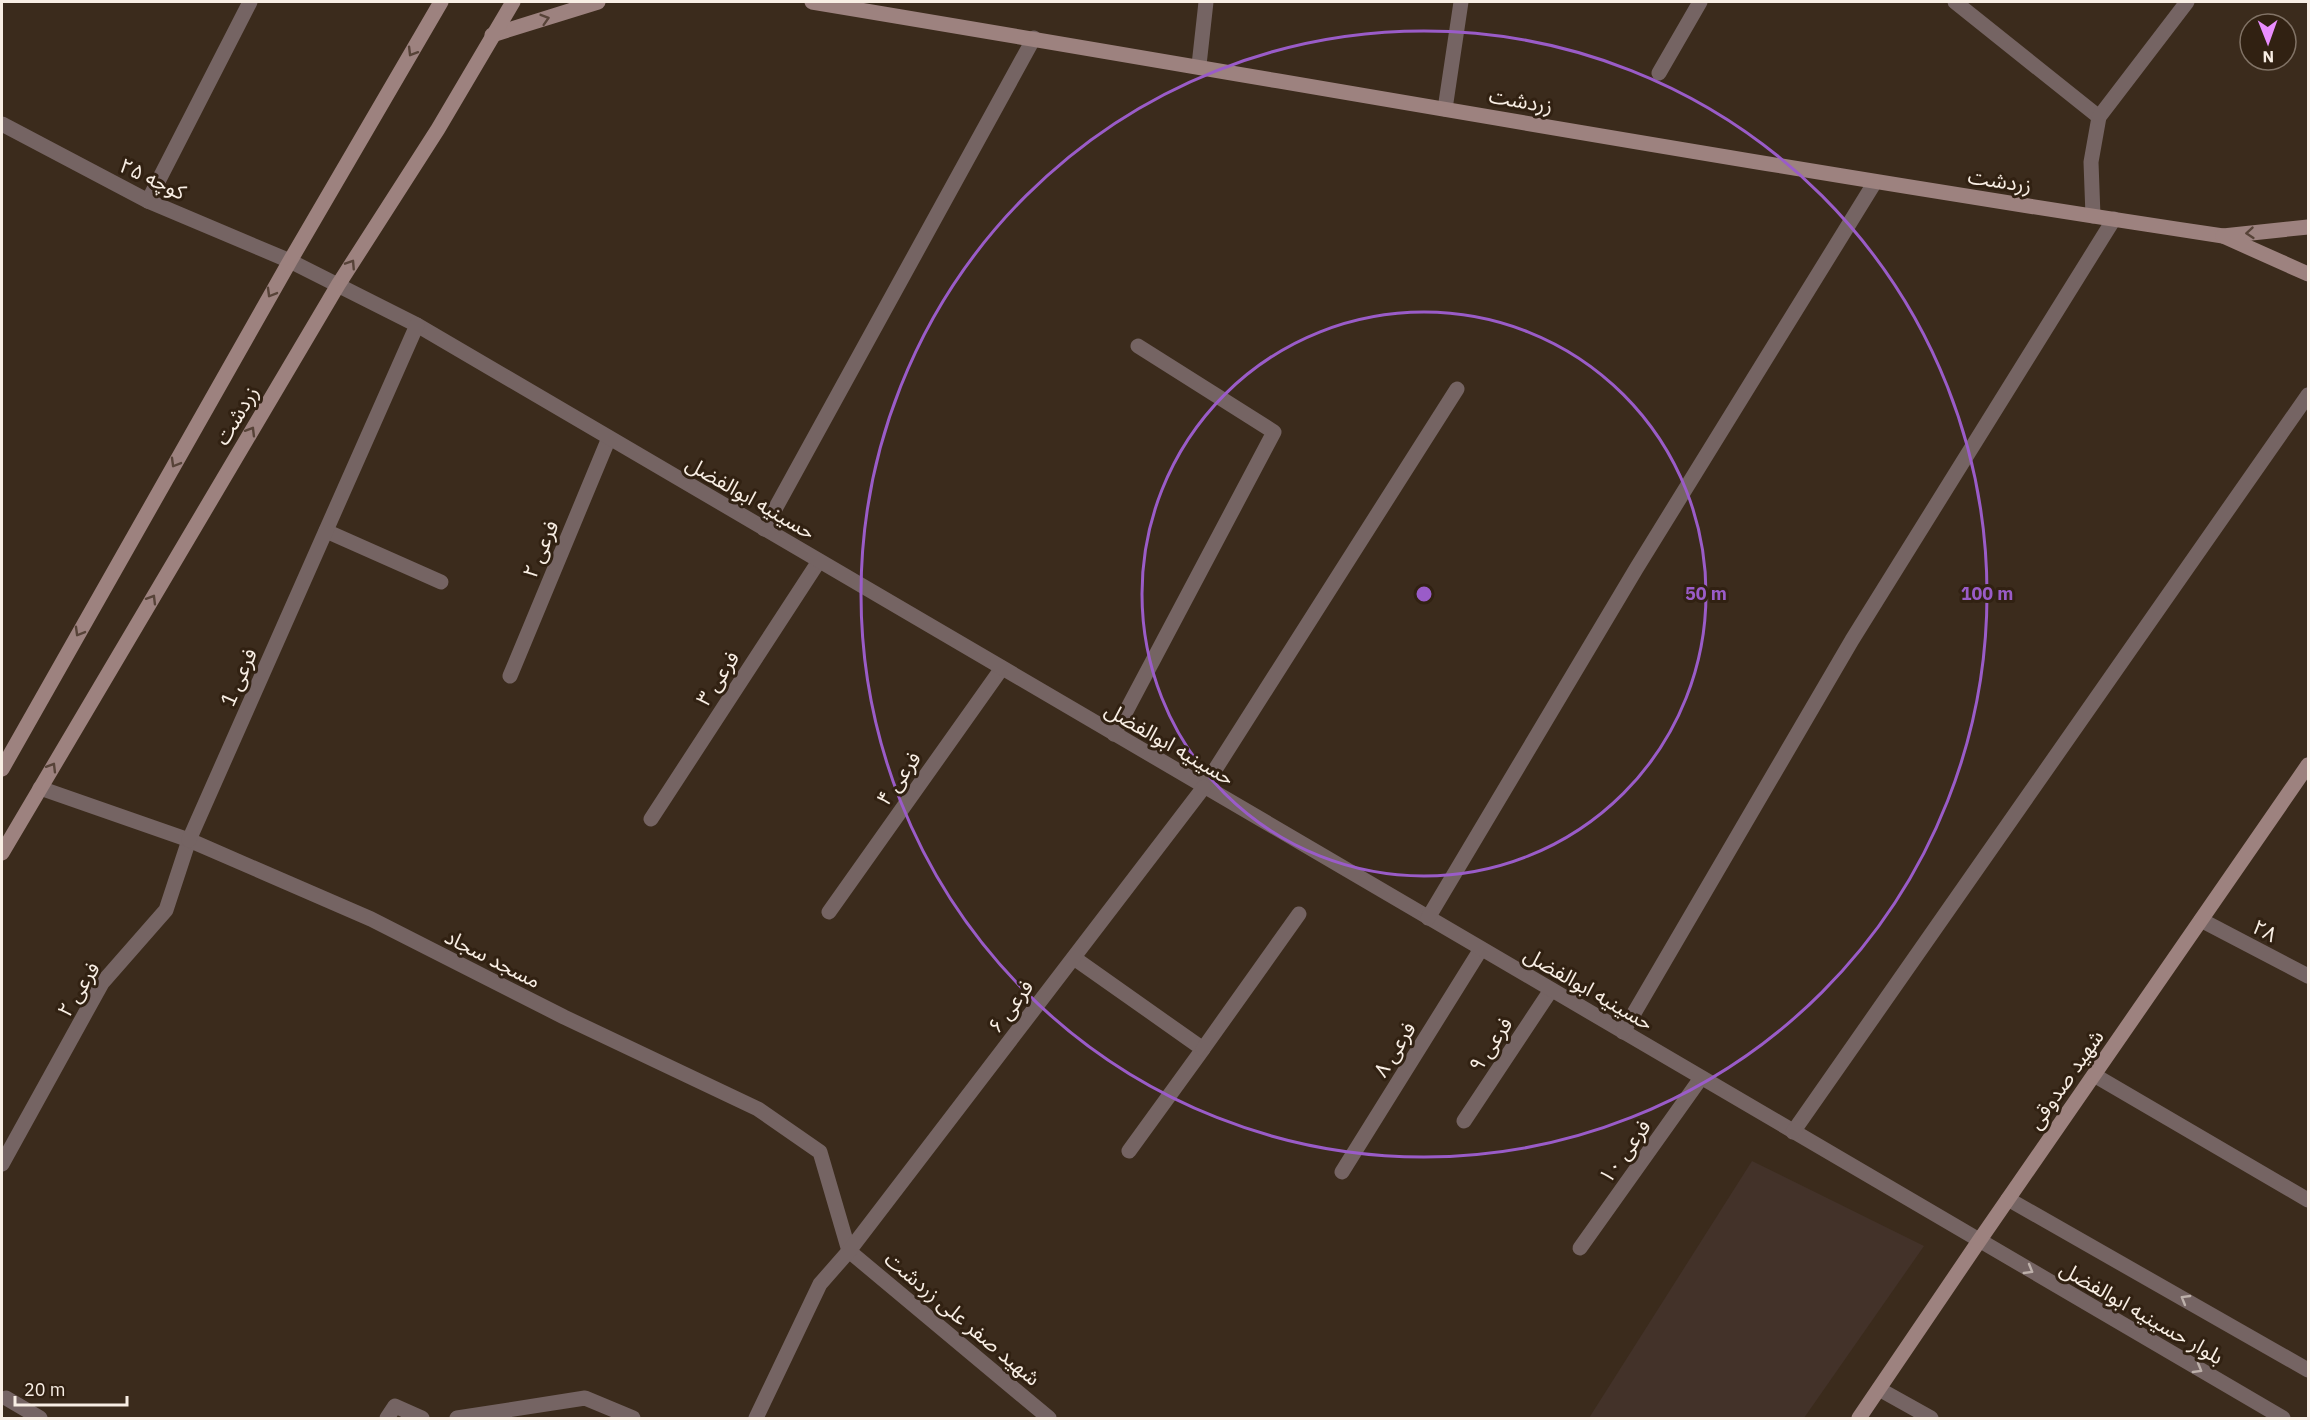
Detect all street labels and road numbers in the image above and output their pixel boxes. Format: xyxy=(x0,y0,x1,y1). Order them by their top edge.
street label: زردشت xyxy=(1487,81,1555,119)
street label: ۲۵ کوچه xyxy=(115,150,191,206)
street label: زردشت xyxy=(1966,161,2034,199)
street label: زردشت xyxy=(207,380,265,450)
street label: حسینیه ابوالفضل xyxy=(681,449,821,545)
street label: فرعی ۲ xyxy=(515,516,565,582)
street label: فرعی 1 xyxy=(213,644,263,710)
street label: فرعی ۳ xyxy=(689,645,745,711)
street label: حسینیه ابوالفضل xyxy=(1100,695,1240,791)
street label: فرعی ۴ xyxy=(869,745,927,811)
street label: ۲۸ xyxy=(2248,912,2282,948)
street label: مسجد سجاد xyxy=(440,922,546,994)
street label: حسینیه ابوالفضل xyxy=(1519,940,1659,1036)
street label: فرعی ۲ xyxy=(50,956,106,1022)
street label: فرعی ۶ xyxy=(981,974,1039,1038)
street label: فرعی ۹ xyxy=(1462,1011,1518,1077)
street label: فرعی ۸ xyxy=(1366,1016,1422,1082)
street label: شهید صدوقی xyxy=(2020,1024,2110,1134)
street label: فرعی ۱۰ xyxy=(1591,1114,1657,1188)
street label: شهید صفر علی زردشت xyxy=(879,1245,1047,1391)
street label: بلوار حسینیه ابوالفضل xyxy=(2055,1254,2229,1370)

